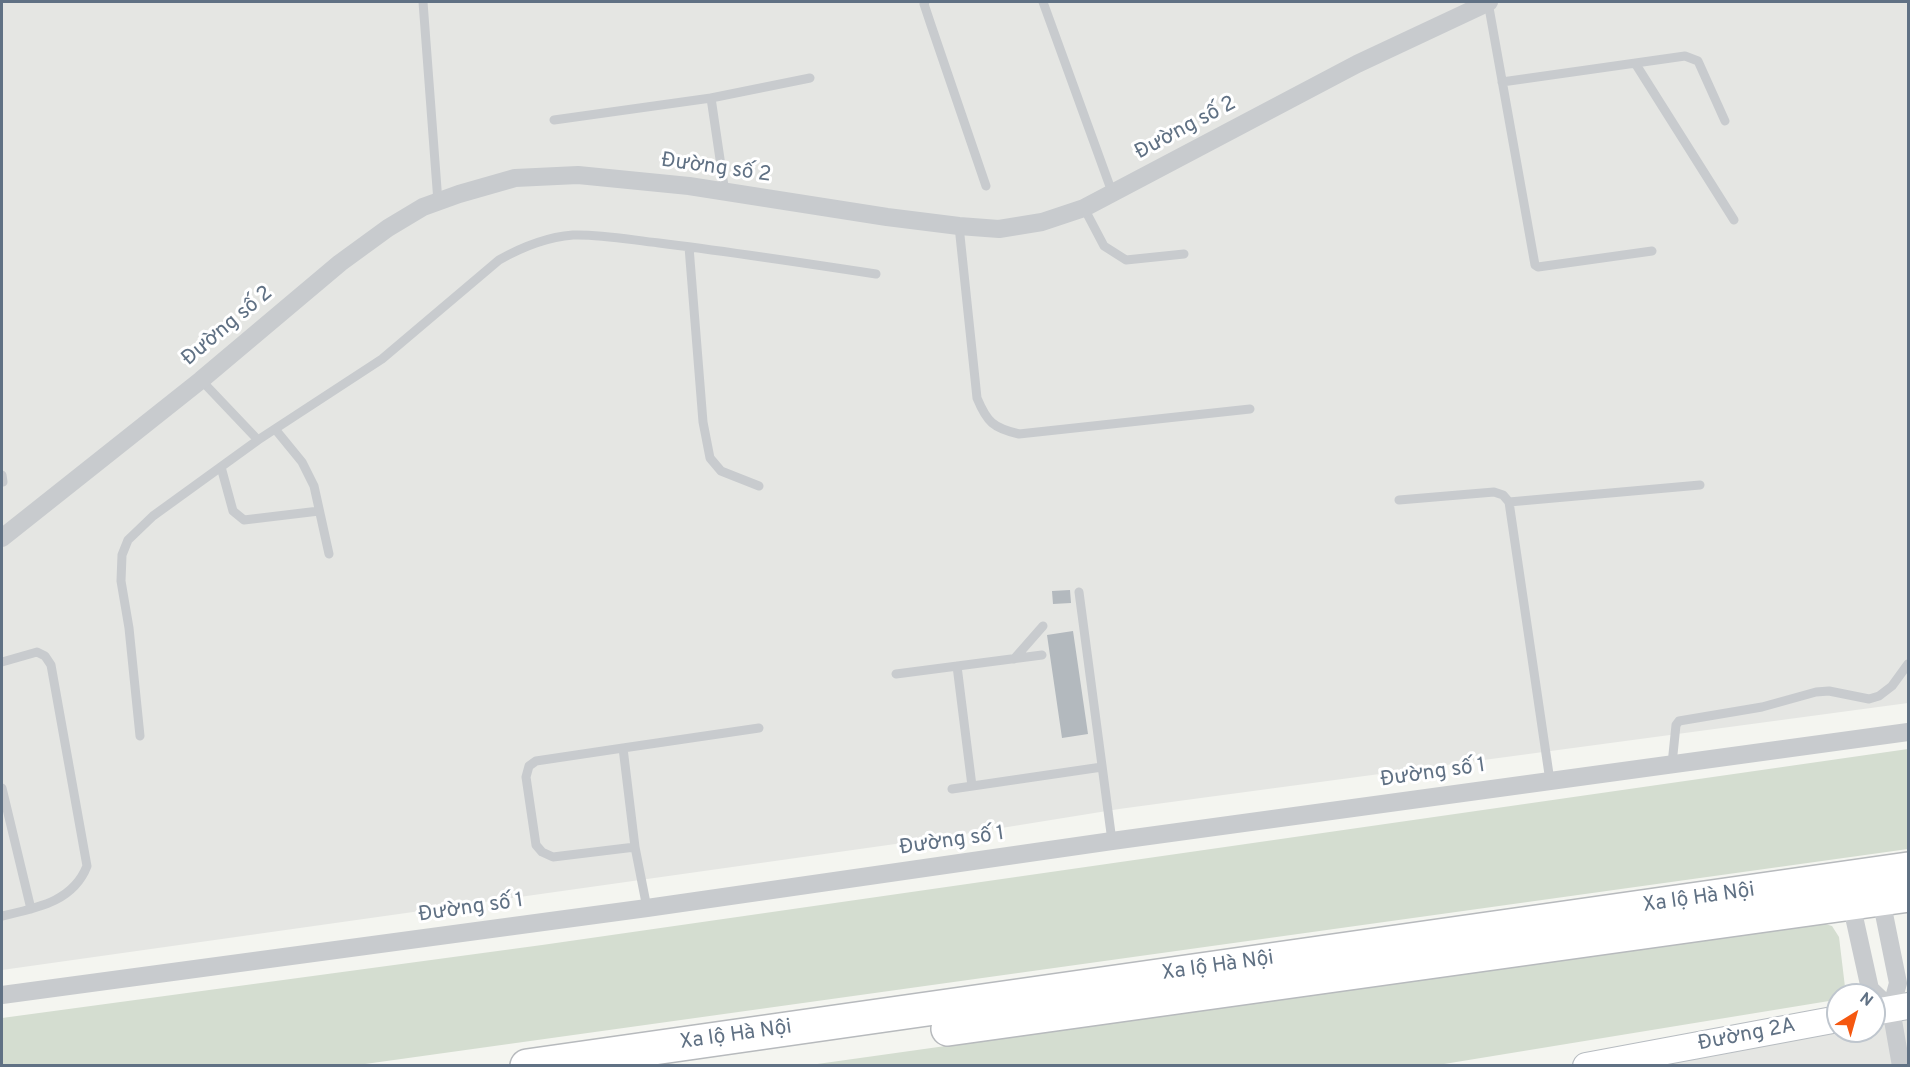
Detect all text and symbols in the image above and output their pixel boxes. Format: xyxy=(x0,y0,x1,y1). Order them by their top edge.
street label: Đường số 2 xyxy=(1131,92,1241,166)
street label: Đường số 2 xyxy=(659,149,773,189)
street label: Đường số 2 xyxy=(177,282,279,372)
street label: Đường số 1 xyxy=(1379,754,1487,794)
street label: Đường số 1 xyxy=(898,822,1006,862)
street label: Xa lộ Hà Nội xyxy=(1642,879,1756,919)
street label: Đường số 1 xyxy=(417,889,525,929)
street label: Xa lộ Hà Nội xyxy=(1161,947,1275,987)
north arrow xyxy=(1826,983,1886,1043)
text: N xyxy=(1855,989,1876,1012)
street label: Đường 2A xyxy=(1696,1014,1798,1058)
street label: Xa lộ Hà Nội xyxy=(679,1016,793,1056)

